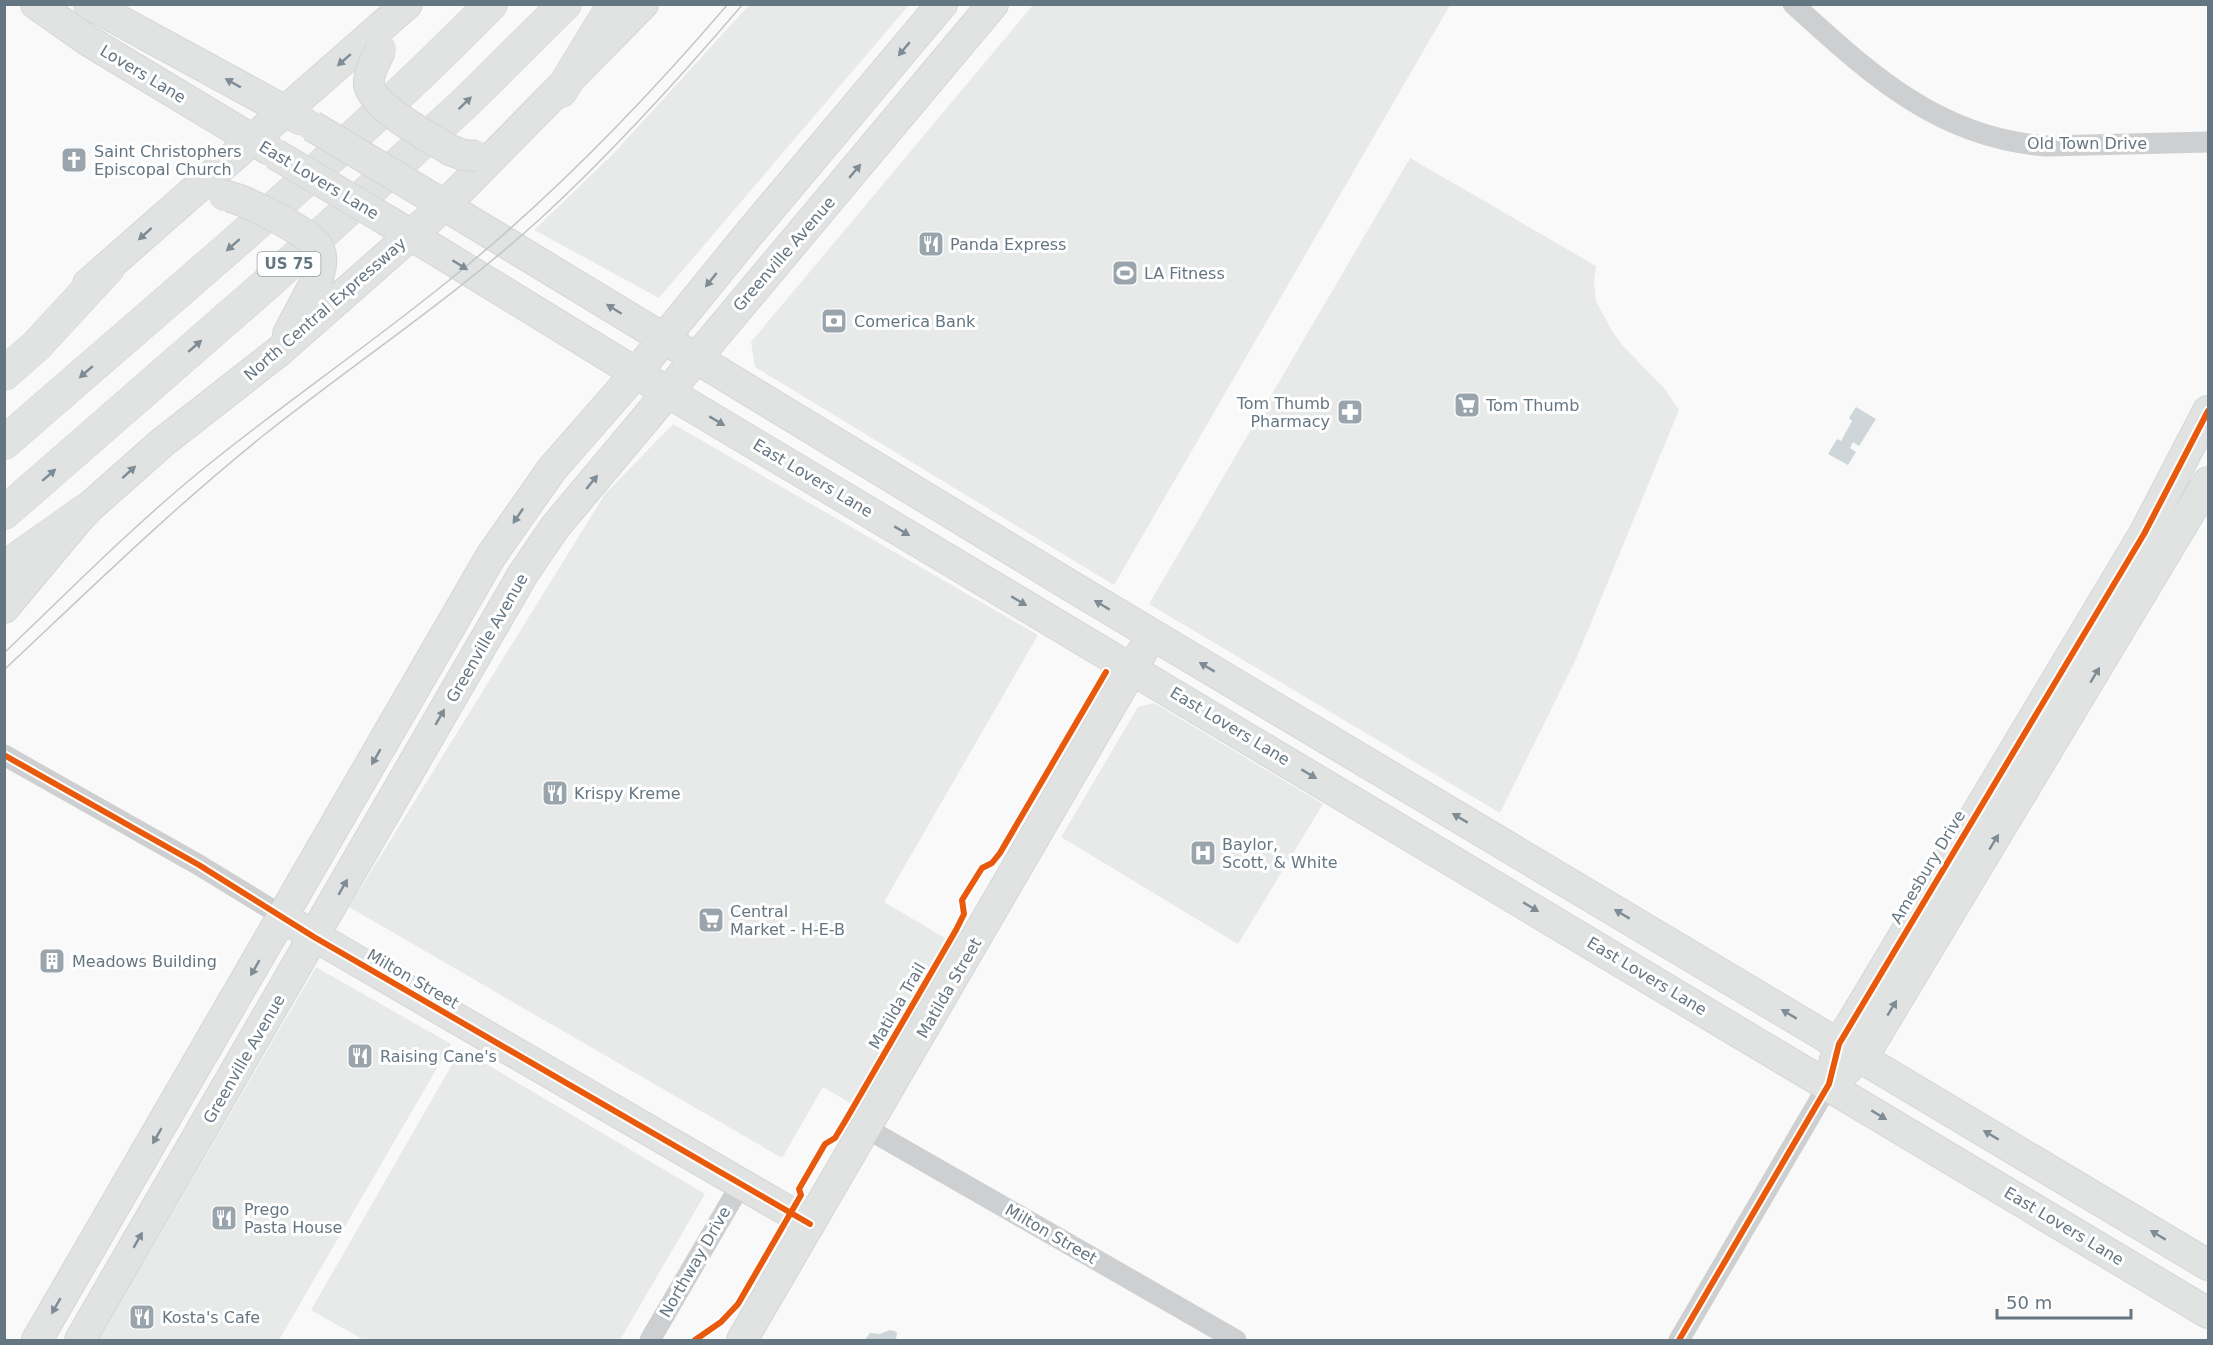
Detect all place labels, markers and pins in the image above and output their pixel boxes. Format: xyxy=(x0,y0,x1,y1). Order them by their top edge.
place label: Saint Christophers Episcopal Church xyxy=(94,142,242,179)
church icon: Saint Christophers Episcopal Church xyxy=(59,145,89,175)
restaurant icon: Panda Express xyxy=(916,229,946,259)
place label: Panda Express xyxy=(950,235,1066,254)
sports icon: LA Fitness xyxy=(1110,258,1140,288)
place label: LA Fitness xyxy=(1144,264,1225,283)
bank icon: Comerica Bank xyxy=(819,306,849,336)
place label: Comerica Bank xyxy=(854,312,976,331)
supermarket icon: Tom Thumb xyxy=(1452,390,1482,420)
place label: Tom Thumb Pharmacy xyxy=(1236,394,1330,431)
place label: Tom Thumb xyxy=(1485,396,1579,415)
pharmacy icon: Tom Thumb Pharmacy xyxy=(1335,397,1365,427)
restaurant icon: Krispy Kreme xyxy=(540,778,570,808)
place label: Krispy Kreme xyxy=(574,784,681,803)
place label: Baylor, Scott, & White xyxy=(1222,835,1338,872)
hospital icon: Baylor, Scott, & White xyxy=(1188,838,1218,868)
place label: Central Market - H-E-B xyxy=(730,902,845,939)
supermarket icon: Central Market - H-E-B xyxy=(696,905,726,935)
building icon: Meadows Building xyxy=(37,946,67,976)
place label: Meadows Building xyxy=(72,952,217,971)
restaurant icon: Raising Cane's xyxy=(345,1041,375,1071)
place label: Raising Cane's xyxy=(380,1047,497,1066)
place label: Prego Pasta House xyxy=(244,1200,342,1237)
restaurant icon: Prego Pasta House xyxy=(209,1203,239,1233)
restaurant icon: Kosta's Cafe xyxy=(127,1302,157,1332)
place label: Kosta's Cafe xyxy=(162,1308,260,1327)

